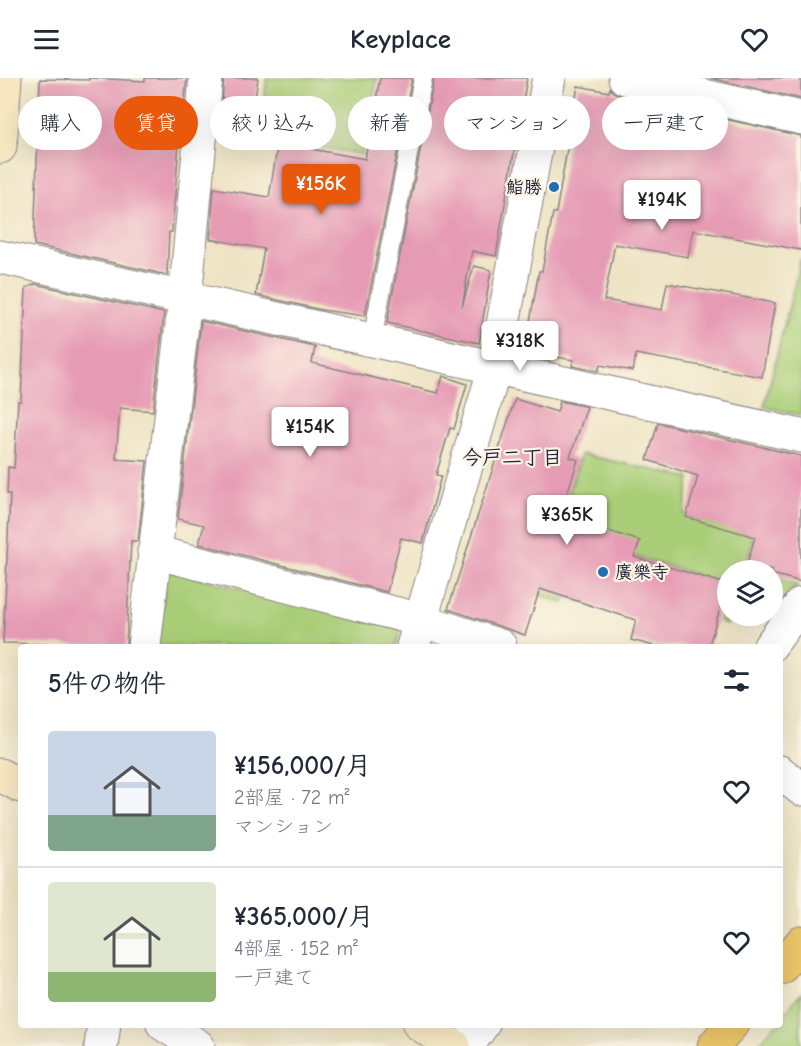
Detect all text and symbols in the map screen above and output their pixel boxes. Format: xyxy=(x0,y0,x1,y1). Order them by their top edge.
icon: menu xyxy=(30,23,63,56)
icon: heart xyxy=(738,23,771,56)
text: Keyplace xyxy=(350,24,451,55)
chip: 購入 xyxy=(18,96,102,150)
chip: 賃貸 xyxy=(114,96,198,150)
chip: 絞り込み xyxy=(210,96,336,150)
chip: 新着 xyxy=(348,96,432,150)
chip: マンション xyxy=(444,96,590,150)
chip: 一戸建て xyxy=(602,96,728,150)
pin: ¥156K xyxy=(279,164,363,215)
text: ¥156K xyxy=(296,172,346,195)
place label: 鮨勝 xyxy=(506,177,542,198)
marker: 鮨勝 xyxy=(547,180,561,194)
pin: ¥194K xyxy=(620,180,704,231)
text: ¥194K xyxy=(638,188,686,211)
pin: ¥318K xyxy=(478,321,562,372)
text: ¥318K xyxy=(495,329,545,352)
pin: ¥154K xyxy=(268,407,352,458)
text: ¥154K xyxy=(286,415,334,438)
district label: 今戸二丁目 xyxy=(462,446,562,469)
pin: ¥365K xyxy=(525,495,609,546)
text: ¥365K xyxy=(541,503,593,526)
map controls xyxy=(717,560,783,626)
button: layers xyxy=(717,560,783,626)
place label: 廣樂寺 xyxy=(615,562,669,583)
marker: 廣樂寺 xyxy=(596,565,610,579)
icon: filters xyxy=(720,664,753,697)
text: 5件の物件 xyxy=(48,669,166,699)
text: ¥156,000/月 xyxy=(234,751,371,781)
icon: home xyxy=(96,755,168,827)
icon: heart xyxy=(720,775,753,808)
text: 2部屋 · 72 m² xyxy=(234,786,349,809)
text: マンション xyxy=(234,815,333,838)
text: ¥365,000/月 xyxy=(234,902,374,932)
icon: home xyxy=(96,906,168,978)
icon: heart xyxy=(720,926,753,959)
text: 4部屋 · 152 m² xyxy=(234,937,358,960)
text: 一戸建て xyxy=(234,966,314,989)

